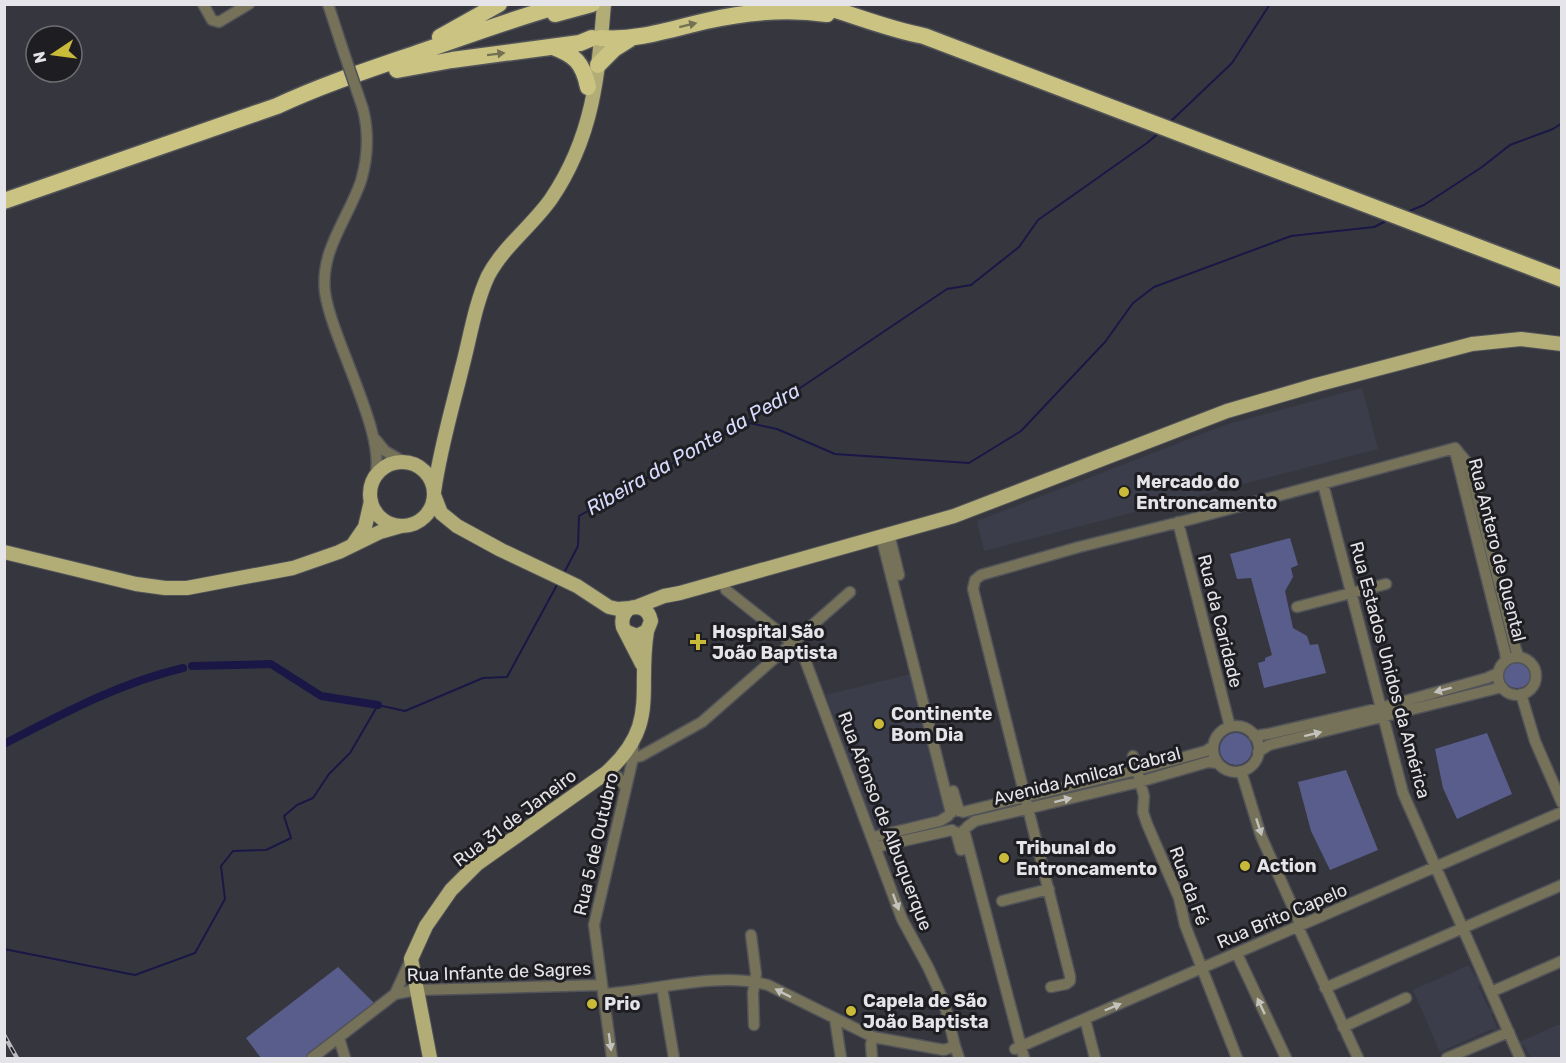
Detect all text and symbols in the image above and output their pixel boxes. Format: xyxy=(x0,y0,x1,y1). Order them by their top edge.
one-way arrow xyxy=(679,20,697,30)
north arrow xyxy=(24,24,84,84)
one-way arrow xyxy=(487,49,506,59)
text: N xyxy=(29,50,50,65)
water label: Ribeira da Ponte da Pedra xyxy=(582,378,804,520)
street label: Rua Antero de Quental xyxy=(1464,456,1530,644)
place label: Mercado do Entroncamento xyxy=(1136,471,1277,514)
marker: Mercado do Entroncamento xyxy=(1117,485,1131,499)
street label: Rua Estados Unidos da América xyxy=(1345,539,1435,801)
street label: Rua da Caridade xyxy=(1193,552,1247,690)
place label: Hospital São João Baptista xyxy=(712,621,838,664)
marker: Hospital São João Baptista xyxy=(689,633,707,651)
one-way arrow xyxy=(1433,686,1451,695)
place label: Continente Bom Dia xyxy=(891,703,993,746)
street label: Rua Afonso de Albuquerque xyxy=(833,708,937,934)
marker: Continente Bom Dia xyxy=(872,717,886,731)
one-way arrow xyxy=(1304,729,1322,739)
street label: Avenida Amilcar Cabral xyxy=(991,742,1183,810)
street label: Rua 31 de Janeiro xyxy=(449,765,581,871)
street label: Rua 5 de Outubro xyxy=(569,770,623,918)
one-way arrow xyxy=(1054,795,1072,805)
one-way arrow xyxy=(1255,818,1264,836)
place label: Tribunal do Entroncamento xyxy=(1016,837,1157,880)
street label: Rua da Fé xyxy=(1165,844,1213,928)
marker: Tribunal do Entroncamento xyxy=(997,851,1011,865)
place label: Action xyxy=(1257,855,1317,877)
marker: Action xyxy=(1238,859,1252,873)
street label: Rua Brito Capelo xyxy=(1214,879,1350,953)
one-way arrow xyxy=(891,894,901,912)
street label: Rua Infante de Sagres xyxy=(406,958,592,986)
one-way arrow xyxy=(774,988,792,998)
place label: Capela de São João Baptista xyxy=(863,990,989,1033)
place label: Prio xyxy=(604,993,641,1015)
marker: Prio xyxy=(585,997,599,1011)
one-way arrow xyxy=(1256,997,1266,1015)
one-way arrow xyxy=(1104,1002,1122,1011)
marker: Capela de São João Baptista xyxy=(844,1004,858,1018)
one-way arrow xyxy=(605,1033,614,1052)

